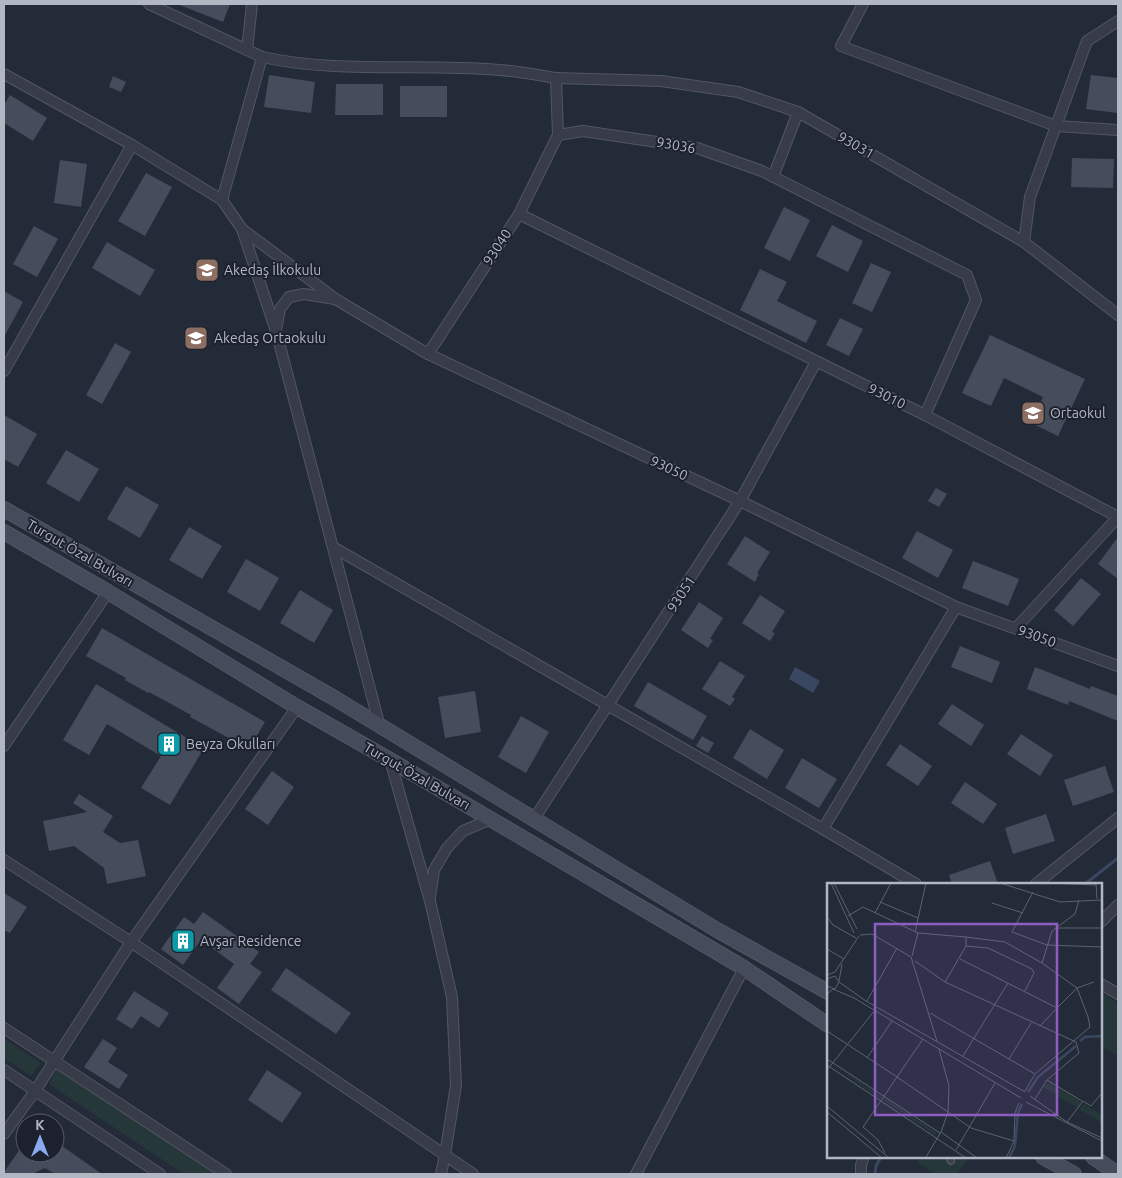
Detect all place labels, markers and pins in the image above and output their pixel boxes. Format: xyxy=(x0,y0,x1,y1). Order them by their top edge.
school or university icon: Akedaş İlkokulu xyxy=(194,257,220,283)
place label: Akedaş İlkokulu xyxy=(224,262,321,278)
school or university icon: Akedaş Ortaokulu xyxy=(183,325,209,351)
place label: Akedaş Ortaokulu xyxy=(214,330,326,346)
school or university icon: Ortaokul xyxy=(1020,400,1046,426)
place label: Ortaokul xyxy=(1050,405,1106,421)
building icon: Beyza Okulları xyxy=(156,731,182,757)
place label: Beyza Okulları xyxy=(186,736,275,752)
building icon: Avşar Residence xyxy=(170,928,196,954)
place label: Avşar Residence xyxy=(200,933,302,949)

